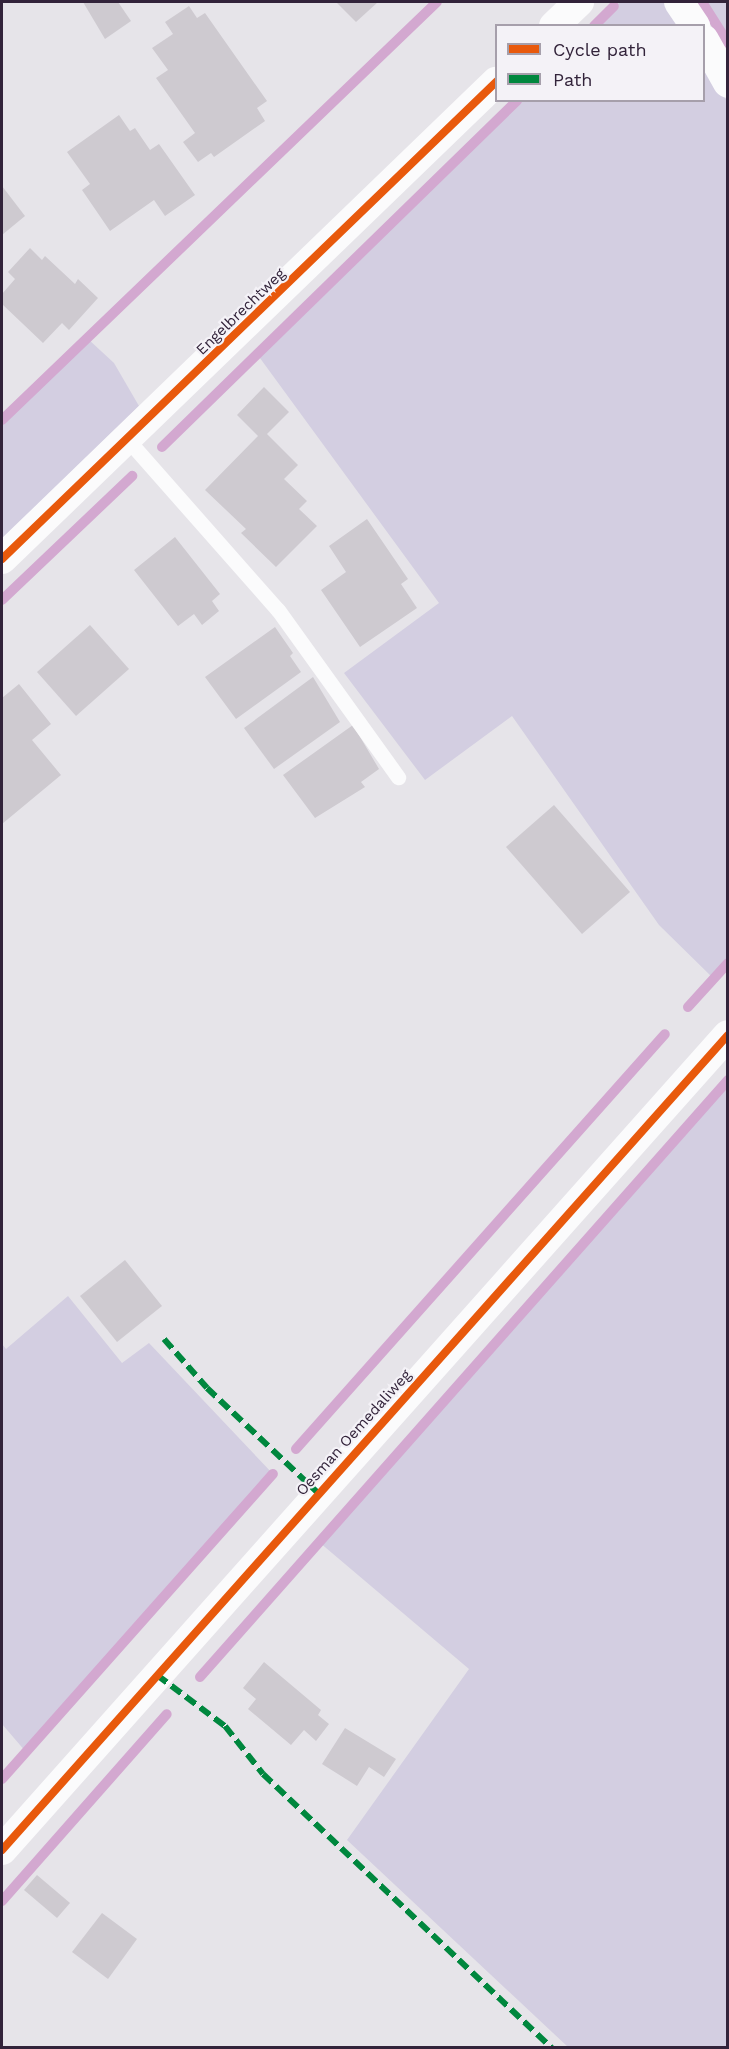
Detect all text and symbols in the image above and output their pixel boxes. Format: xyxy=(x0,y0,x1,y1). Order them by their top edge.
legend xyxy=(495,24,705,102)
text: Cycle path xyxy=(553,39,647,60)
text: Path xyxy=(553,69,593,90)
street label: Engelbrechtweg xyxy=(193,265,289,359)
street label: Oesman Oemedaliweg xyxy=(293,1366,415,1500)

